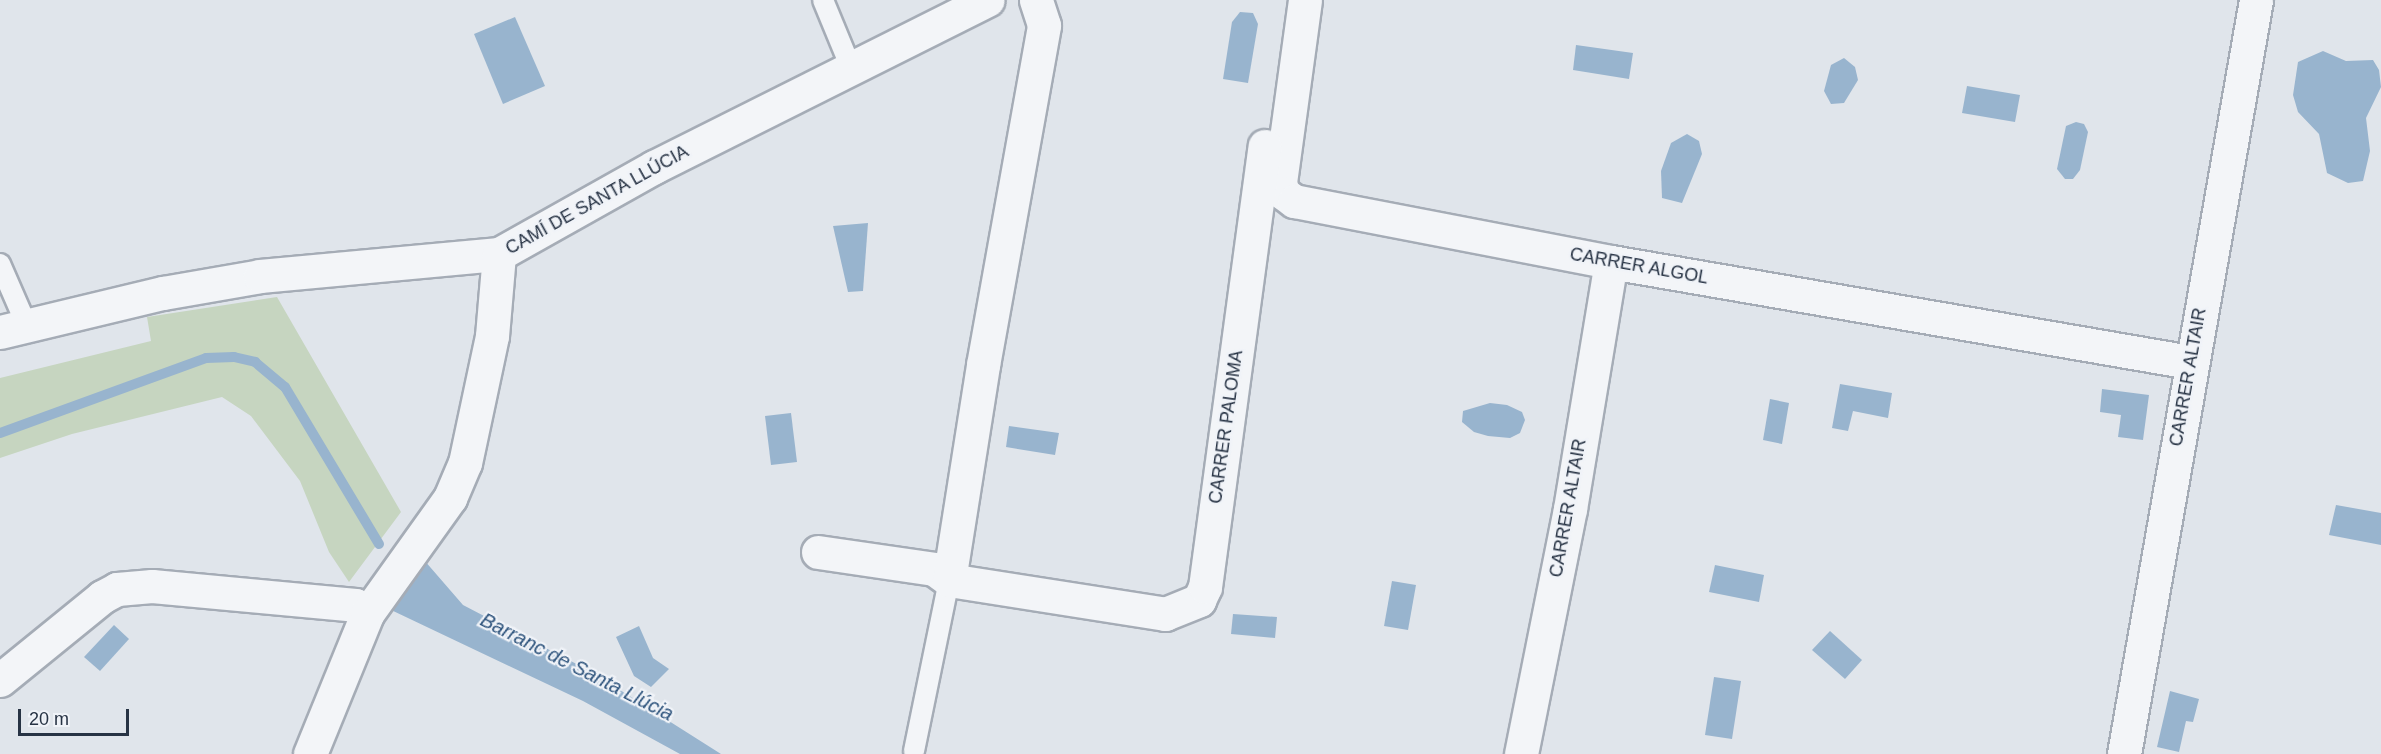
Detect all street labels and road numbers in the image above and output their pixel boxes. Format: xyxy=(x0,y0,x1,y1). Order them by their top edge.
street label: CAMÍ DE SANTA LLÚCIA xyxy=(501,140,693,260)
street label: CARRER ALGOL xyxy=(1568,243,1710,289)
street label: CARRER ALTAIR xyxy=(2165,306,2211,448)
street label: CARRER PALOMA xyxy=(1205,349,1247,505)
street label: CARRER ALTAIR xyxy=(1545,437,1591,579)

